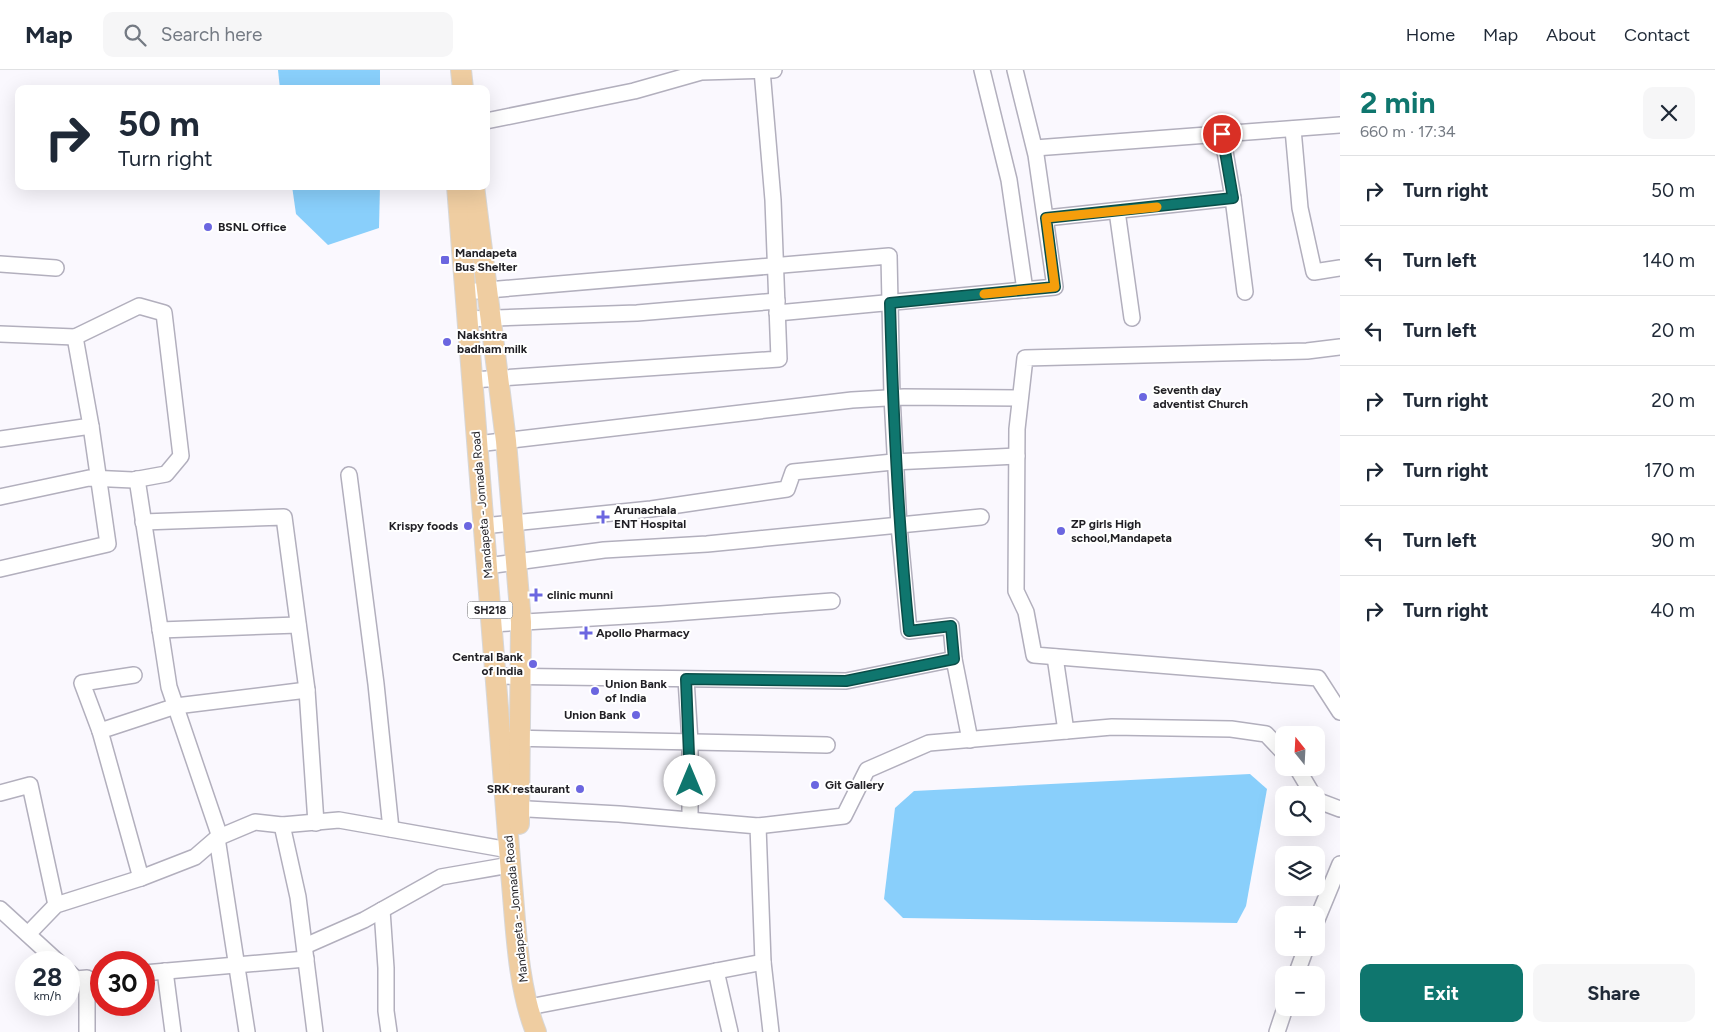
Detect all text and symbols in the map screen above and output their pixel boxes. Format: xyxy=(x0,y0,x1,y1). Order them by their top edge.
search box xyxy=(103,12,453,57)
text: Map xyxy=(25,20,73,49)
icon: search xyxy=(121,21,149,49)
text: Search here xyxy=(161,23,262,46)
text: Home xyxy=(1406,24,1455,46)
text: Map xyxy=(1483,24,1518,46)
text: About xyxy=(1546,24,1596,46)
text: Contact xyxy=(1624,24,1690,46)
text: 2 min xyxy=(1360,84,1436,121)
button: close xyxy=(1643,87,1695,139)
text: 50 m xyxy=(118,103,200,145)
icon: right xyxy=(35,105,100,170)
pin xyxy=(1201,113,1243,155)
icon: arrive xyxy=(1208,120,1236,148)
text: 660 m · 17:34 xyxy=(1360,122,1456,141)
text: Turn right xyxy=(118,145,213,172)
icon: right xyxy=(1360,177,1388,205)
text: Turn right xyxy=(1403,179,1489,202)
text: 50 m xyxy=(1651,179,1695,202)
place label: BSNL Office xyxy=(218,220,287,234)
marker: BSNL Office xyxy=(202,221,214,233)
place label: Mandapeta Bus Shelter xyxy=(455,246,518,274)
icon: left xyxy=(1360,247,1388,275)
text: Turn left xyxy=(1403,249,1477,272)
text: 140 m xyxy=(1642,249,1695,272)
marker: Mandapeta Bus Shelter xyxy=(439,254,451,266)
icon: left xyxy=(1360,317,1388,345)
text: Turn left xyxy=(1403,319,1477,342)
text: 20 m xyxy=(1651,319,1695,342)
place label: Nakshtra badham milk xyxy=(457,328,528,356)
marker: Nakshtra badham milk xyxy=(441,336,453,348)
place label: Seventh day adventist Church xyxy=(1153,383,1248,411)
icon: right xyxy=(1360,387,1388,415)
text: Turn right xyxy=(1403,389,1489,412)
text: 20 m xyxy=(1651,389,1695,412)
marker: Seventh day adventist Church xyxy=(1137,391,1149,403)
street label: Mandapeta - Jonnada Road xyxy=(469,431,495,579)
icon: right xyxy=(1360,457,1388,485)
text: Turn right xyxy=(1403,459,1489,482)
text: 170 m xyxy=(1644,459,1695,482)
place label: Arunachala ENT Hospital xyxy=(614,503,686,531)
marker: Arunachala ENT Hospital xyxy=(596,510,610,524)
place label: ZP girls High school,Mandapeta xyxy=(1071,517,1172,545)
place label: Krispy foods xyxy=(389,519,458,533)
marker: Krispy foods xyxy=(462,520,474,532)
marker: ZP girls High school,Mandapeta xyxy=(1055,525,1067,537)
icon: left xyxy=(1360,527,1388,555)
text: Turn left xyxy=(1403,529,1477,552)
text: 90 m xyxy=(1651,529,1695,552)
marker: clinic munni xyxy=(529,588,543,602)
place label: clinic munni xyxy=(547,588,613,602)
icon: right xyxy=(1360,597,1388,625)
text: Turn right xyxy=(1403,599,1489,622)
text: 40 m xyxy=(1650,599,1695,622)
road number: SH218 xyxy=(468,602,512,618)
place label: Apollo Pharmacy xyxy=(596,626,690,640)
marker: Apollo Pharmacy xyxy=(580,627,592,639)
place label: Central Bank of India xyxy=(452,650,524,678)
marker: Central Bank of India xyxy=(527,658,539,670)
place label: Union Bank of India xyxy=(605,677,668,705)
marker: Union Bank of India xyxy=(589,685,601,697)
place label: Union Bank xyxy=(564,708,627,722)
marker: Union Bank xyxy=(630,709,642,721)
north arrow xyxy=(1275,726,1325,776)
map controls xyxy=(1275,726,1325,1016)
position arrow xyxy=(663,754,715,806)
place label: Git Gallery xyxy=(825,778,884,792)
marker: Git Gallery xyxy=(809,779,821,791)
place label: SRK restaurant xyxy=(487,782,570,796)
marker: SRK restaurant xyxy=(574,783,586,795)
button: search xyxy=(1275,786,1325,836)
street label: Mandapeta - Jonnada Road xyxy=(501,835,531,983)
button: layers xyxy=(1275,846,1325,896)
button: + xyxy=(1275,906,1325,956)
speed limit sign: 30 xyxy=(90,951,155,1016)
text: 28 xyxy=(33,962,62,992)
button: Exit xyxy=(1360,964,1523,1022)
button: Share xyxy=(1533,964,1695,1022)
button: − xyxy=(1275,966,1325,1016)
text: km/h xyxy=(34,989,61,1003)

